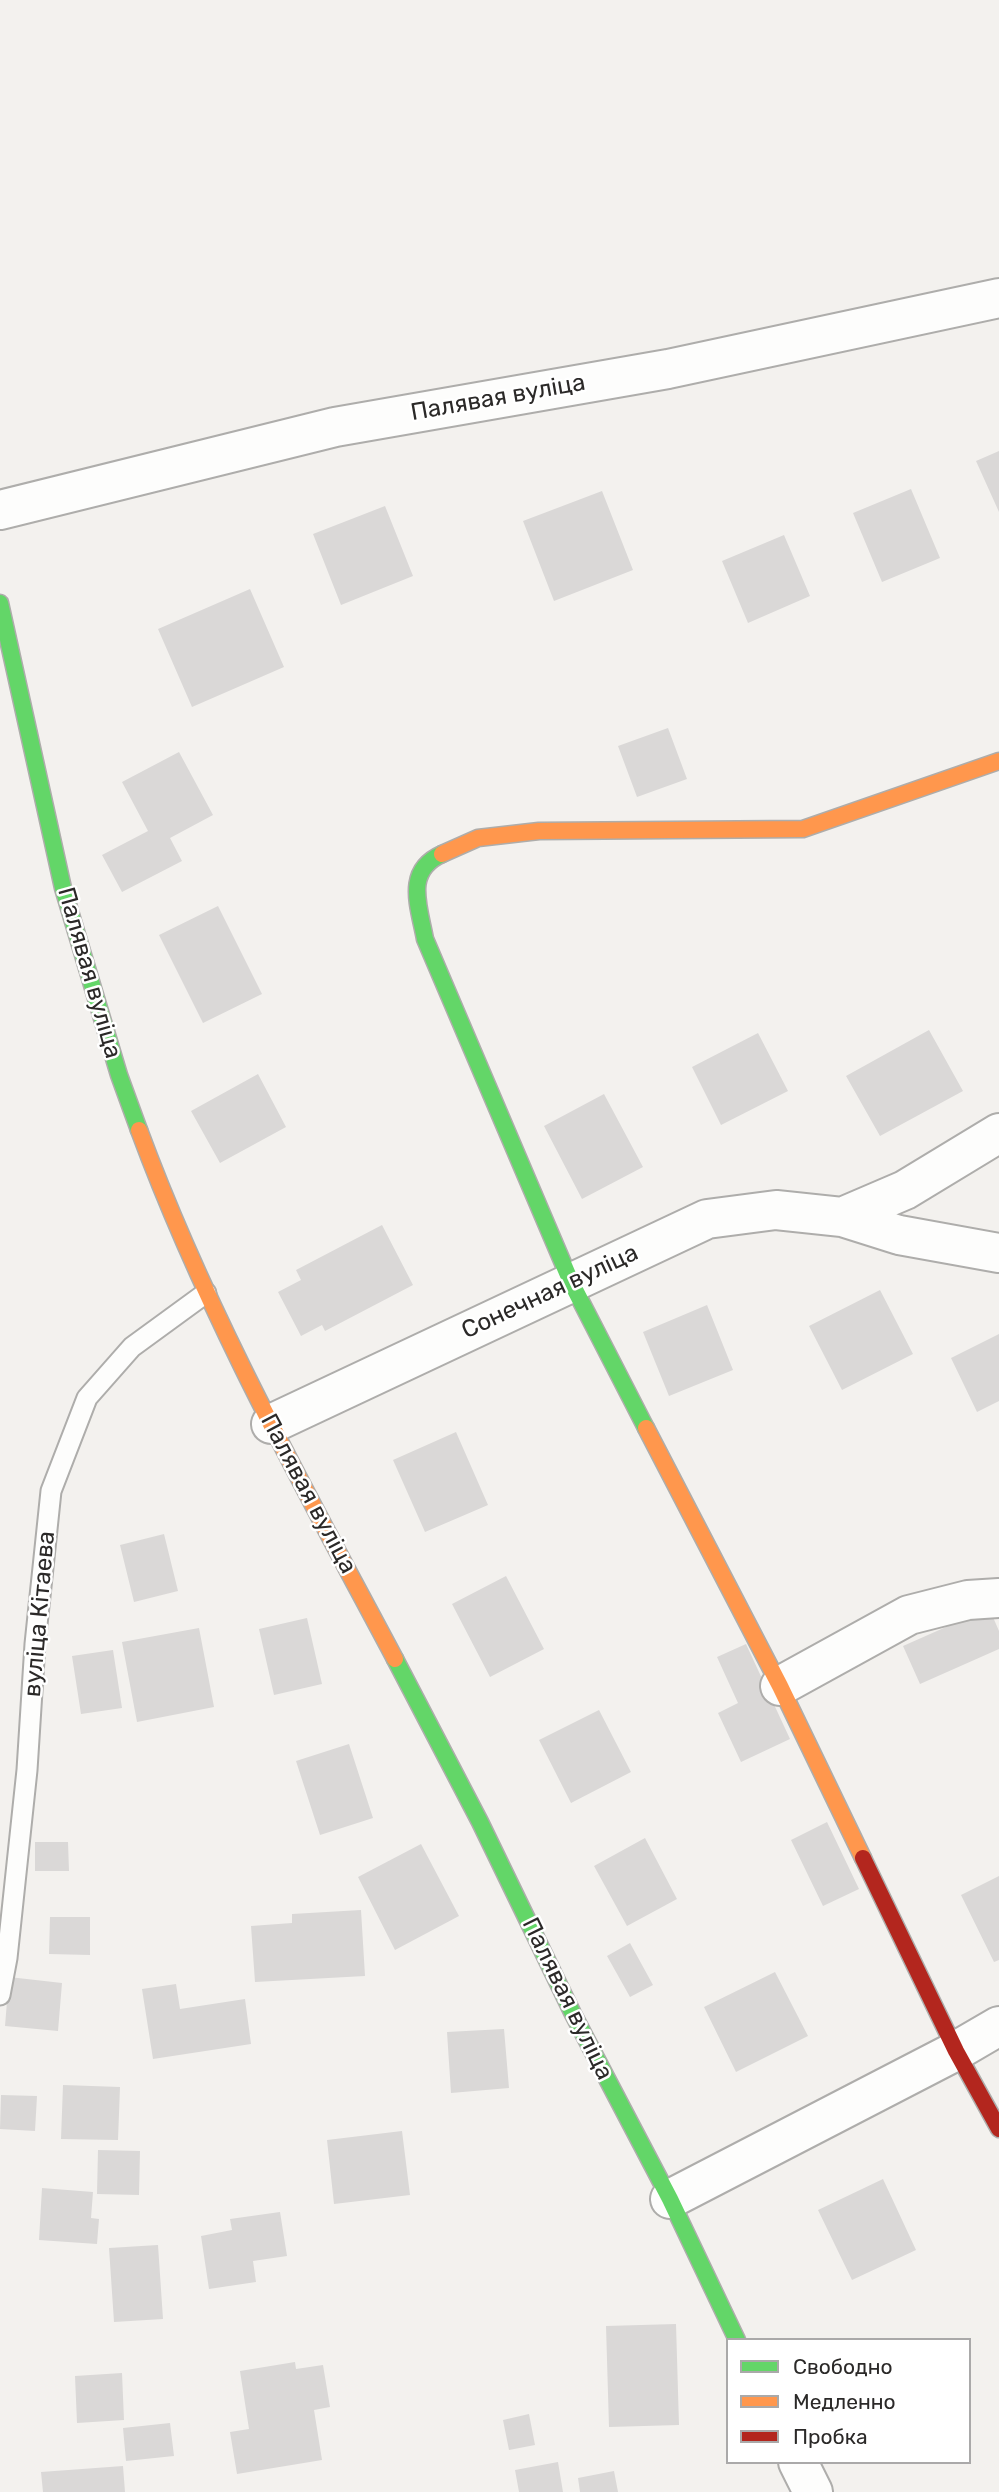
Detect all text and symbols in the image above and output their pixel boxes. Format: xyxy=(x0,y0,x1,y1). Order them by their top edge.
street label: Палявая вуліца xyxy=(408,368,588,428)
street label: Палявая вуліца xyxy=(51,884,127,1062)
street label: Сонечная вуліца xyxy=(457,1238,643,1346)
street label: Палявая вуліца xyxy=(254,1409,362,1579)
street label: вуліца Кітаева xyxy=(18,1530,62,1698)
street label: Палявая вуліца xyxy=(515,1913,619,2085)
legend xyxy=(726,2338,971,2464)
text: Свободно xyxy=(793,2354,893,2379)
text: Медленно xyxy=(793,2389,896,2414)
text: Пробка xyxy=(793,2424,868,2449)

